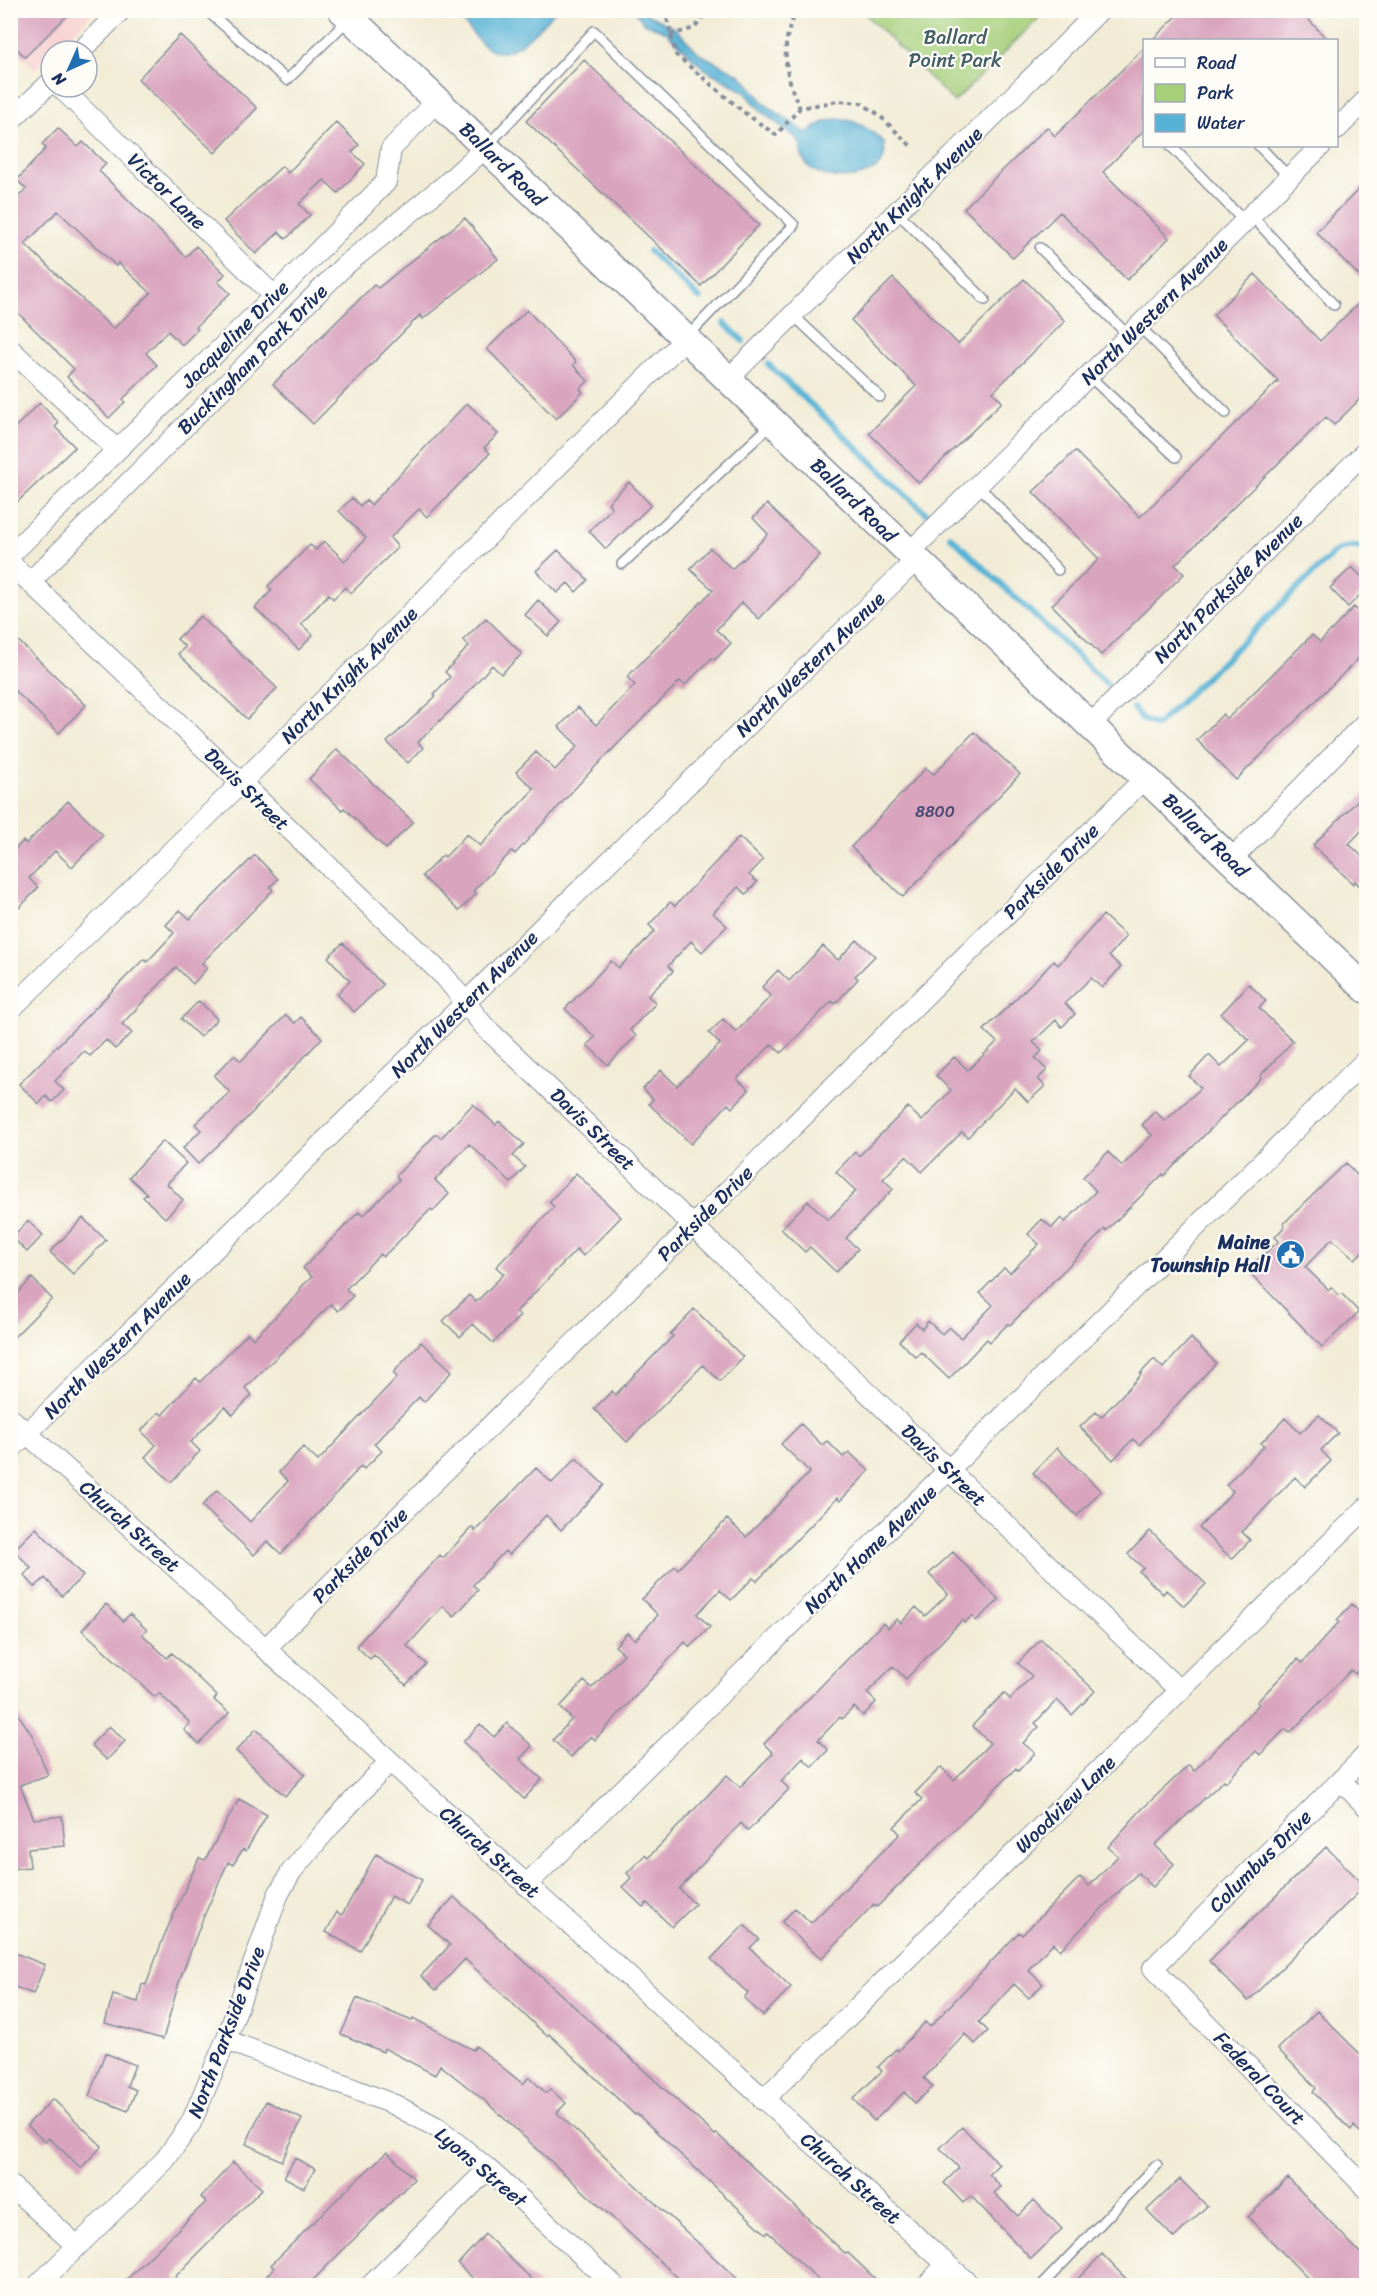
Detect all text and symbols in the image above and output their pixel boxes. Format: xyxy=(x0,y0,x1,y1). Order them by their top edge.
park label: Ballard Point Park xyxy=(908,20,1002,78)
north arrow xyxy=(39,39,99,99)
legend xyxy=(1143,39,1338,147)
text: Road xyxy=(1197,47,1237,79)
text: N xyxy=(44,64,74,94)
text: Park xyxy=(1197,77,1234,109)
text: Water xyxy=(1197,107,1246,139)
street label: Ballard Road xyxy=(451,113,556,216)
street label: North Knight Avenue xyxy=(837,118,992,273)
street label: Victor Lane xyxy=(119,144,215,239)
street label: North Western Avenue xyxy=(1072,229,1237,394)
street label: Jacqueline Drive xyxy=(172,272,298,398)
street label: Buckingham Park Drive xyxy=(168,275,337,443)
street label: Ballard Road xyxy=(802,449,907,552)
street label: North Parkside Avenue xyxy=(1145,505,1312,672)
street label: North Western Avenue xyxy=(727,583,894,746)
street label: North Knight Avenue xyxy=(272,598,427,753)
street label: Davis Street xyxy=(195,739,298,840)
street label: Ballard Road xyxy=(1154,784,1259,887)
house number: 8800 xyxy=(915,797,955,826)
street label: Parkside Drive xyxy=(995,815,1108,928)
street label: North Western Avenue xyxy=(382,922,547,1087)
street label: Davis Street xyxy=(541,1079,644,1180)
street label: Parkside Drive xyxy=(649,1157,762,1270)
place label: Maine Township Hall xyxy=(1150,1225,1271,1283)
public building icon: Maine Township Hall xyxy=(1275,1238,1307,1270)
street label: North Western Avenue xyxy=(35,1263,200,1428)
street label: Davis Street xyxy=(892,1415,995,1516)
street label: Church Street xyxy=(71,1471,189,1582)
street label: North Home Avenue xyxy=(795,1476,946,1623)
street label: Parkside Drive xyxy=(304,1499,417,1612)
street label: Woodview Lane xyxy=(1006,1746,1125,1862)
street label: Church Street xyxy=(431,1797,549,1908)
street label: Columbus Drive xyxy=(1200,1801,1321,1922)
street label: North Parkside Drive xyxy=(178,1941,275,2123)
street label: Federal Court xyxy=(1205,2023,1315,2134)
street label: Lyons Street xyxy=(426,2118,536,2217)
street label: Church Street xyxy=(792,2123,910,2234)

